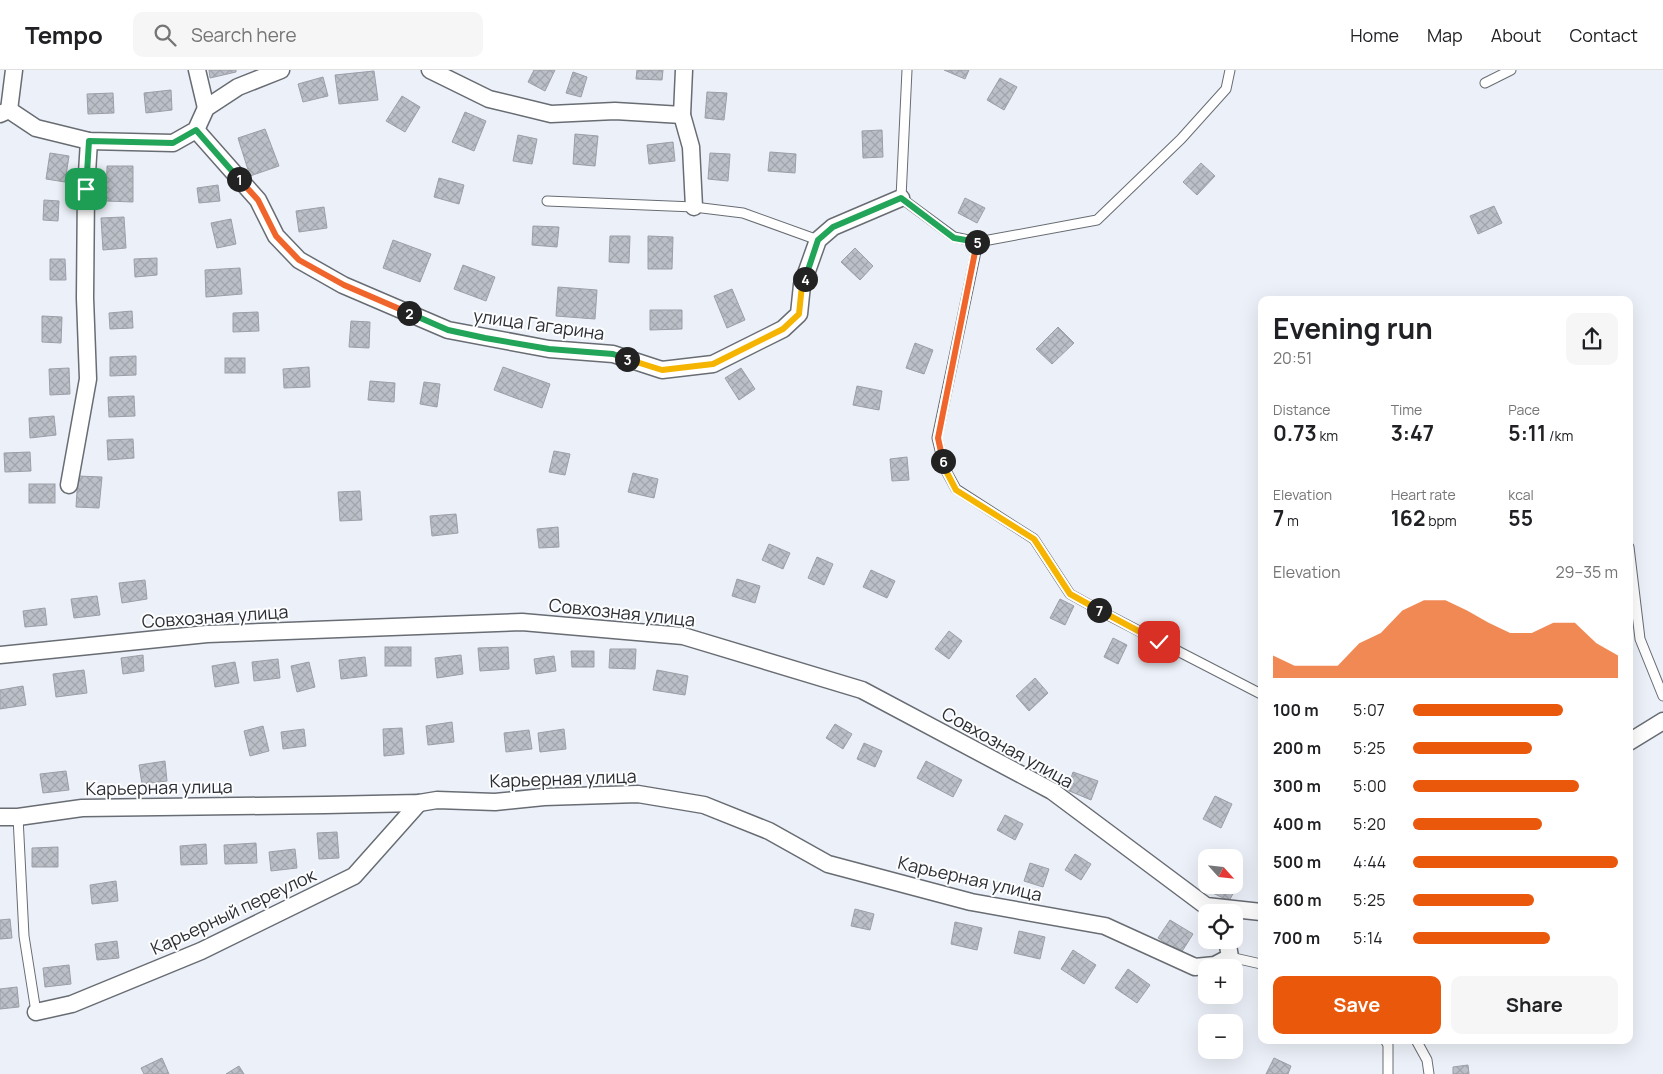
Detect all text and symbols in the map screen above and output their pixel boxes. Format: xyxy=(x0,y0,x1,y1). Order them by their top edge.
search box xyxy=(133,12,483,57)
text: Tempo xyxy=(25,18,103,51)
icon: search xyxy=(151,21,179,49)
text: Search here xyxy=(191,22,297,48)
text: Home xyxy=(1350,23,1399,47)
text: Map xyxy=(1427,23,1463,47)
text: About xyxy=(1491,23,1541,47)
text: Contact xyxy=(1569,23,1638,47)
pin: 1 xyxy=(226,166,252,192)
pin xyxy=(65,168,107,210)
text: 1 xyxy=(236,170,243,189)
icon: arrive xyxy=(72,175,100,203)
pin: 5 xyxy=(964,230,990,254)
text: 5 xyxy=(973,233,982,252)
pin: 4 xyxy=(792,266,818,292)
text: 4 xyxy=(801,270,810,289)
pin: 2 xyxy=(396,300,422,326)
street label: улица Гагарина xyxy=(472,303,606,345)
text: 2 xyxy=(405,304,414,323)
text: Evening run xyxy=(1273,309,1433,347)
button: share xyxy=(1566,313,1618,365)
pin: 3 xyxy=(614,346,640,372)
text: 20:51 xyxy=(1273,347,1312,369)
text: 3 xyxy=(623,350,632,369)
text: Distance xyxy=(1273,400,1330,419)
text: Time xyxy=(1391,400,1422,419)
text: Pace xyxy=(1508,400,1540,419)
text: 0.73 xyxy=(1273,419,1317,447)
text: 3:47 xyxy=(1391,419,1434,447)
text: 5:11 xyxy=(1508,419,1546,447)
text: km xyxy=(1317,426,1338,445)
text: /km xyxy=(1546,426,1573,445)
pin: 6 xyxy=(930,448,956,474)
text: 6 xyxy=(939,452,948,471)
text: Elevation xyxy=(1273,485,1332,504)
text: Heart rate xyxy=(1391,485,1456,504)
text: kcal xyxy=(1508,485,1534,504)
text: 7 xyxy=(1273,504,1284,532)
text: 162 xyxy=(1391,504,1425,532)
text: 55 xyxy=(1508,504,1533,532)
text: m xyxy=(1284,511,1299,530)
text: bpm xyxy=(1425,511,1457,530)
text: Elevation xyxy=(1273,561,1341,583)
text: 29–35 m xyxy=(1555,561,1618,583)
street label: Совхозная улица xyxy=(548,592,696,632)
pin: 7 xyxy=(1086,598,1112,622)
street label: Совхозная улица xyxy=(141,599,289,633)
text: 7 xyxy=(1096,601,1103,620)
pin xyxy=(1138,621,1180,663)
icon: check xyxy=(1145,628,1173,656)
text: 100 m xyxy=(1273,699,1319,721)
text: 5:07 xyxy=(1353,699,1385,721)
street label: Совхозная улица xyxy=(938,701,1078,793)
text: 200 m xyxy=(1273,737,1321,759)
text: 5:25 xyxy=(1353,737,1385,759)
street label: Карьерная улица xyxy=(489,763,637,793)
street label: Карьерная улица xyxy=(85,774,233,800)
text: 300 m xyxy=(1273,775,1321,797)
text: 5:00 xyxy=(1353,775,1387,797)
text: 400 m xyxy=(1273,813,1321,835)
text: 5:20 xyxy=(1353,813,1386,835)
north arrow xyxy=(1198,849,1242,894)
map controls xyxy=(1198,849,1243,1059)
street label: Карьерная улица xyxy=(896,850,1044,906)
text: 500 m xyxy=(1273,851,1321,873)
text: 4:44 xyxy=(1353,851,1386,873)
street label: Карьерный переулок xyxy=(147,862,320,960)
text: 600 m xyxy=(1273,889,1322,911)
text: 5:25 xyxy=(1353,889,1385,911)
button: locate xyxy=(1198,904,1243,949)
text: 700 m xyxy=(1273,927,1320,949)
text: 5:14 xyxy=(1353,927,1383,949)
button: + xyxy=(1198,959,1243,1004)
button: Save xyxy=(1273,976,1441,1034)
button: Share xyxy=(1451,976,1618,1034)
button: − xyxy=(1198,1014,1243,1059)

